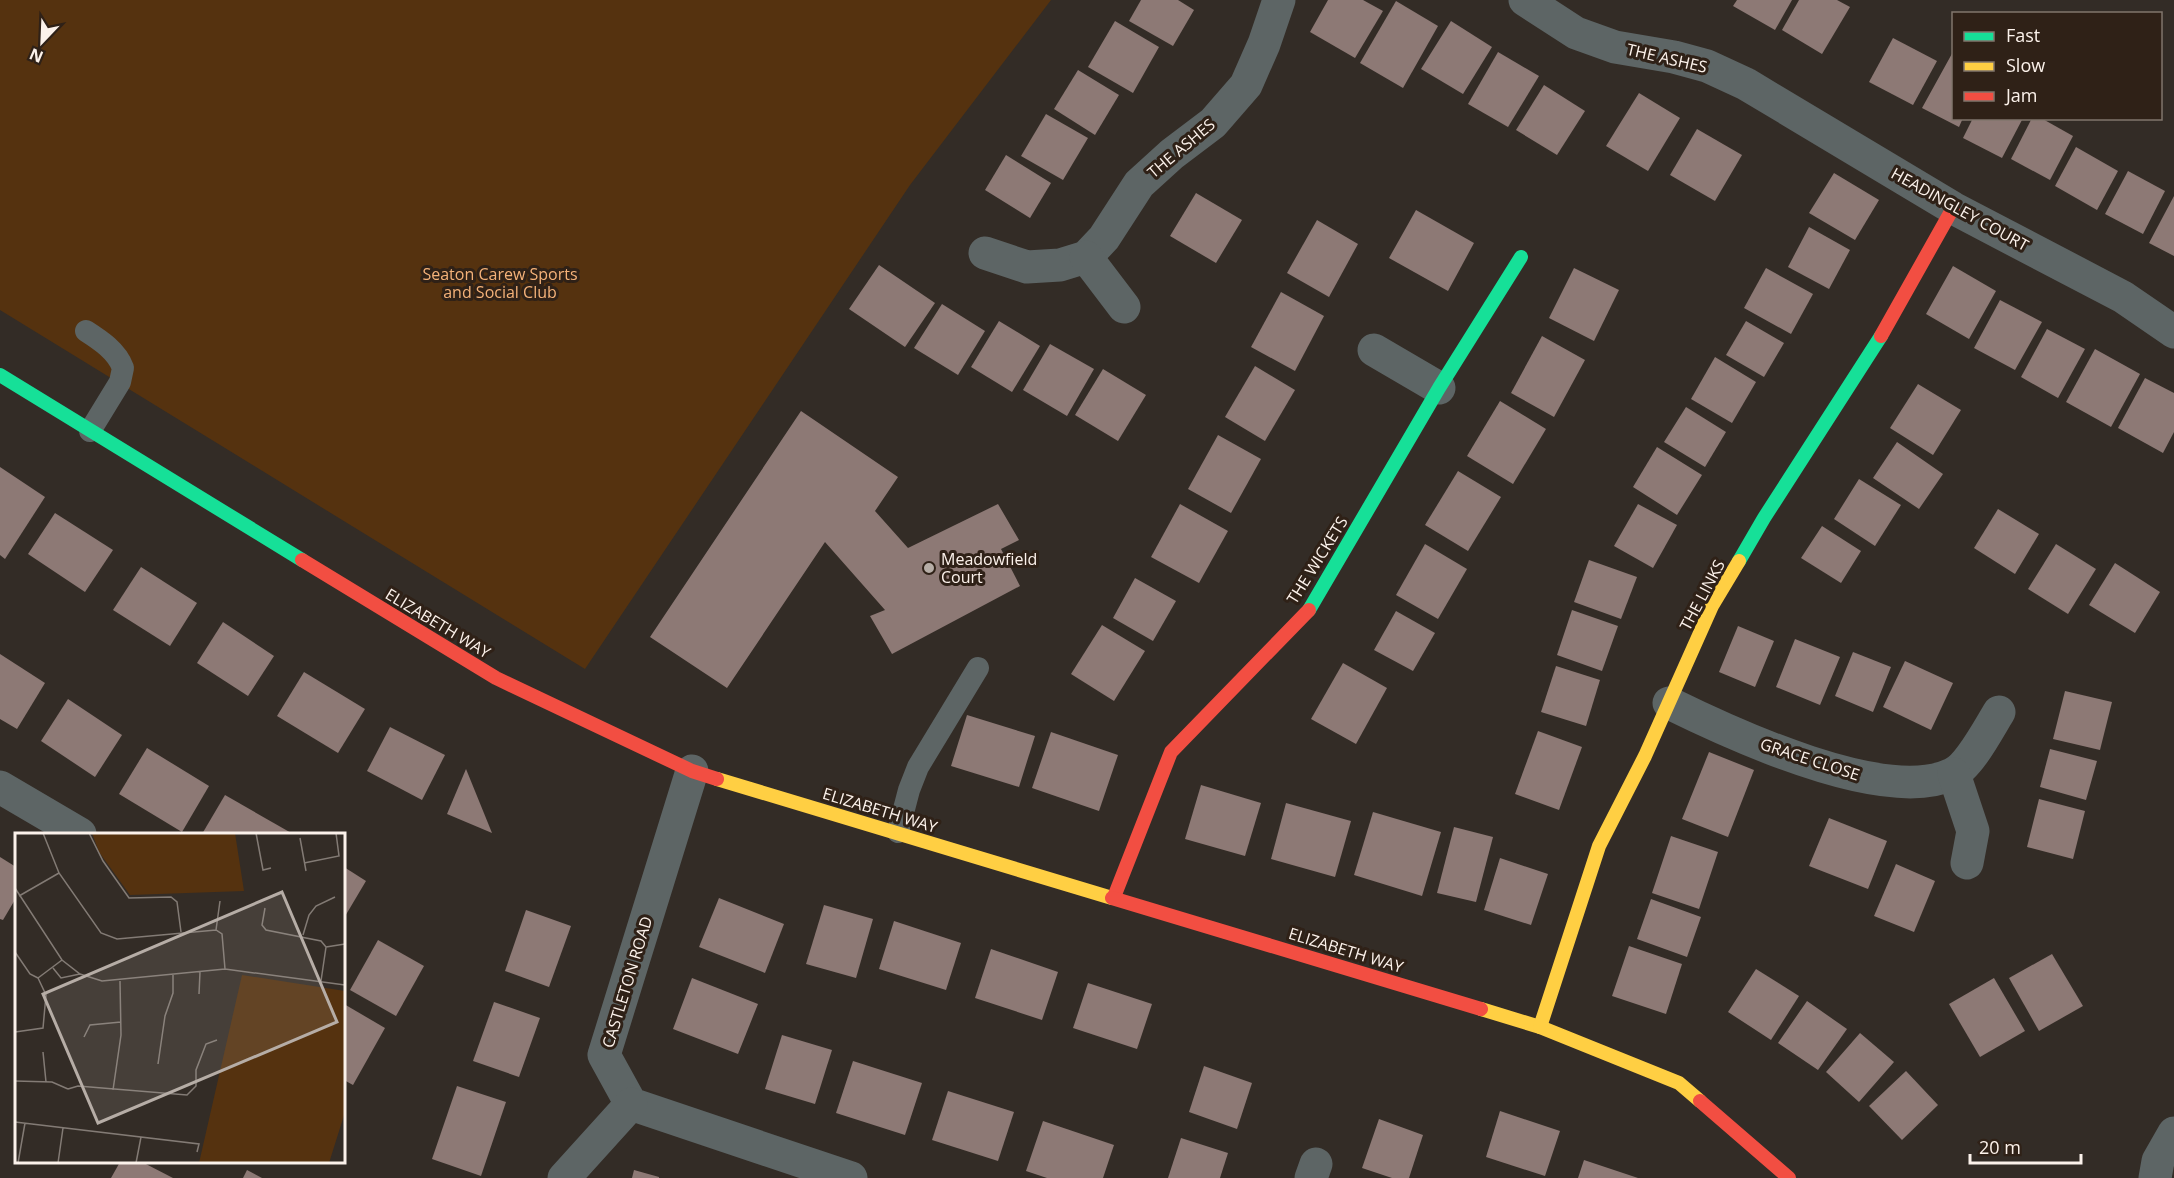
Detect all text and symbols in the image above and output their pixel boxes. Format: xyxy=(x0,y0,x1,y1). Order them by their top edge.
north arrow xyxy=(12,12,72,72)
legend xyxy=(1952,12,2162,120)
text: Fast xyxy=(2006,23,2040,47)
street label: THE ASHES xyxy=(1625,38,1710,78)
text: N xyxy=(26,43,46,68)
text: Slow xyxy=(2006,53,2045,77)
text: Jam xyxy=(2004,83,2038,107)
street label: THE ASHES xyxy=(1143,113,1220,183)
street label: HEADINGLEY COURT xyxy=(1887,162,2033,256)
park label: Seaton Carew Sports and Social Club xyxy=(422,263,578,303)
street label: THE WICKETS xyxy=(1281,512,1353,608)
place label: Meadowfield Court xyxy=(941,548,1037,588)
street label: THE LINKS xyxy=(1674,556,1730,634)
marker: Meadowfield Court xyxy=(922,561,936,575)
street label: ELIZABETH WAY xyxy=(381,583,495,663)
street label: GRACE CLOSE xyxy=(1757,733,1863,785)
street label: ELIZABETH WAY xyxy=(820,782,940,838)
inset map xyxy=(15,833,345,1163)
street label: CASTLETON ROAD xyxy=(597,914,657,1050)
street label: ELIZABETH WAY xyxy=(1286,922,1406,978)
scale bar xyxy=(1970,1127,2081,1165)
text: 20 m xyxy=(1979,1135,2021,1159)

